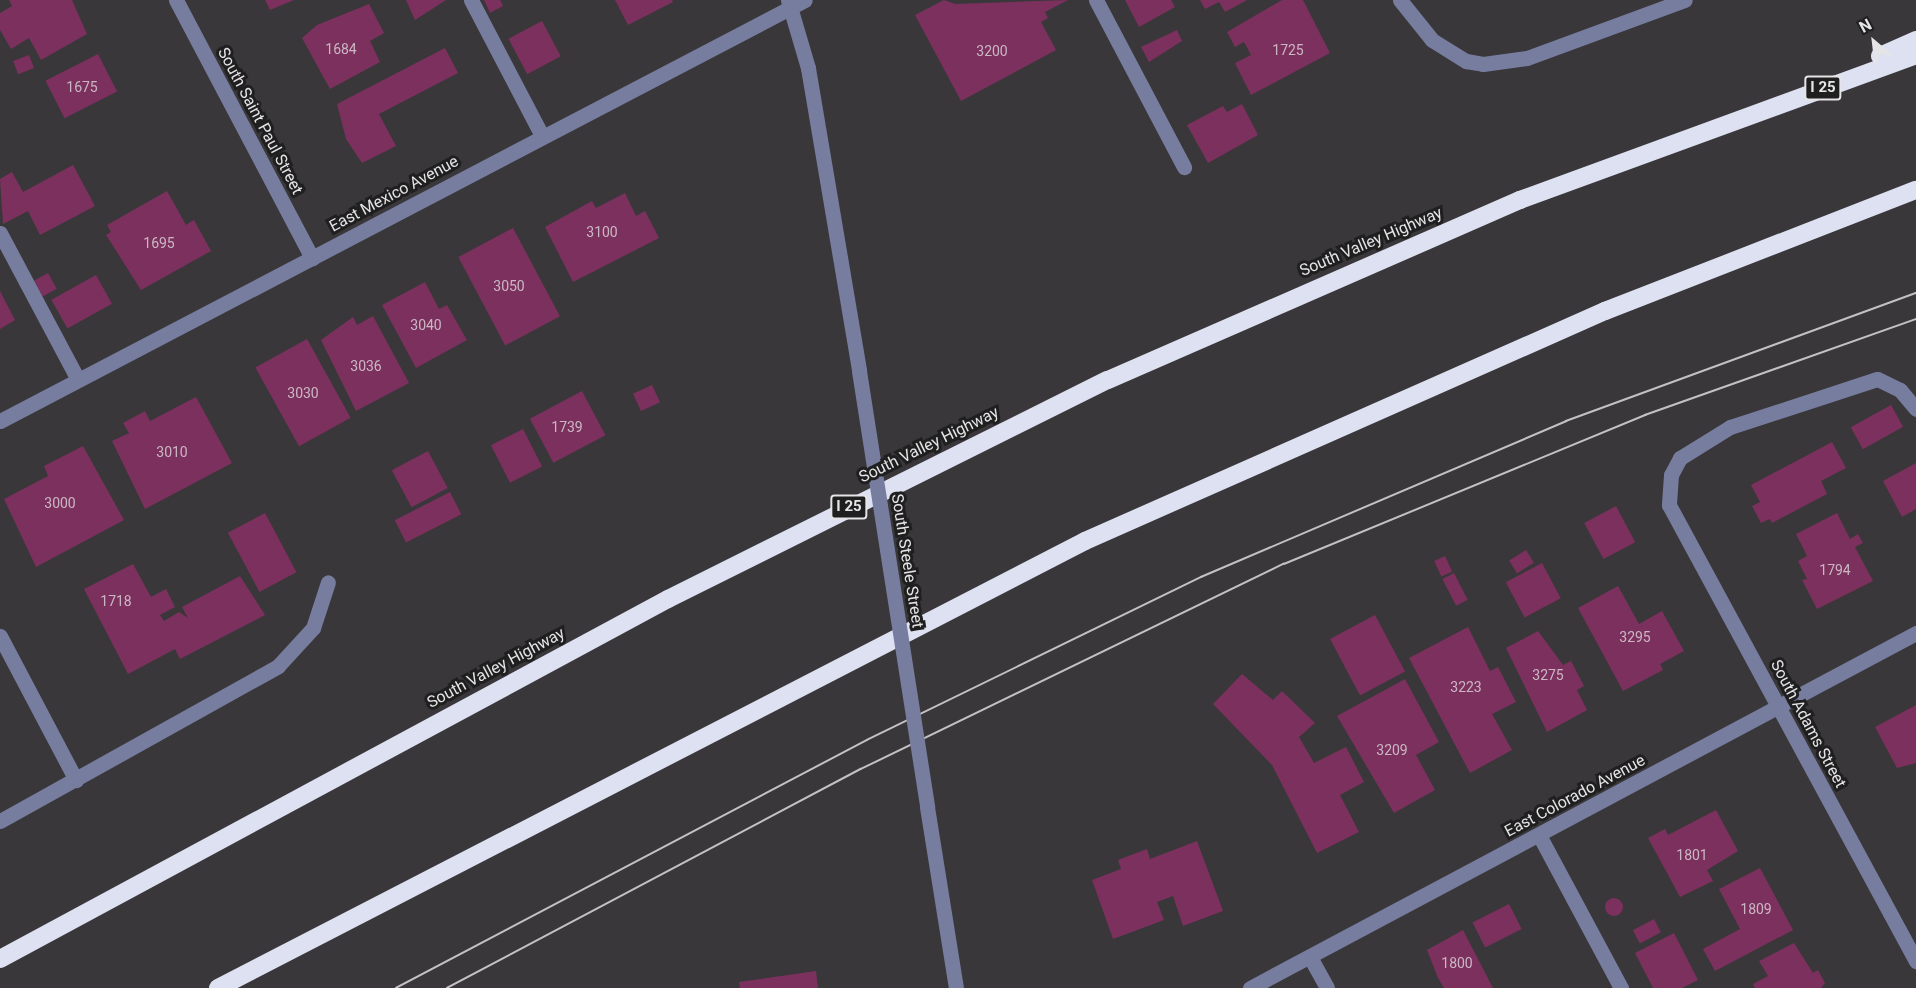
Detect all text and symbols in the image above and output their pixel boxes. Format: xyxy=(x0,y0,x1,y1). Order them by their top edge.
north arrow xyxy=(1844,12,1904,72)
text: N xyxy=(1856,15,1875,37)
house number: 1684 xyxy=(325,41,357,57)
house number: 1725 xyxy=(1272,42,1304,58)
house number: 3200 xyxy=(976,43,1008,59)
street label: South Saint Paul Street xyxy=(213,44,307,198)
road number: I 25 xyxy=(1804,76,1842,100)
house number: 1675 xyxy=(66,79,98,95)
street label: East Mexico Avenue xyxy=(326,152,462,236)
street label: South Valley Highway xyxy=(1297,203,1445,281)
house number: 3100 xyxy=(586,224,618,240)
house number: 1695 xyxy=(143,235,175,251)
house number: 3050 xyxy=(493,278,525,294)
house number: 3040 xyxy=(410,317,442,333)
house number: 3036 xyxy=(350,358,382,374)
house number: 3030 xyxy=(287,385,319,401)
street label: South Valley Highway xyxy=(856,403,1002,487)
house number: 1739 xyxy=(551,419,583,435)
house number: 3010 xyxy=(156,444,188,460)
street label: South Steele Street xyxy=(887,492,927,630)
house number: 3000 xyxy=(44,495,76,511)
road number: I 25 xyxy=(830,495,868,519)
house number: 1794 xyxy=(1819,562,1851,578)
house number: 1718 xyxy=(100,593,132,609)
street label: South Valley Highway xyxy=(424,624,568,712)
house number: 3295 xyxy=(1619,629,1651,645)
street label: South Adams Street xyxy=(1766,657,1850,791)
house number: 3275 xyxy=(1532,667,1564,683)
house number: 3223 xyxy=(1450,679,1482,695)
house number: 3209 xyxy=(1376,742,1408,758)
street label: East Colorado Avenue xyxy=(1502,751,1648,841)
house number: 1801 xyxy=(1676,847,1708,863)
house number: 1809 xyxy=(1740,901,1772,917)
house number: 1800 xyxy=(1441,955,1473,971)

